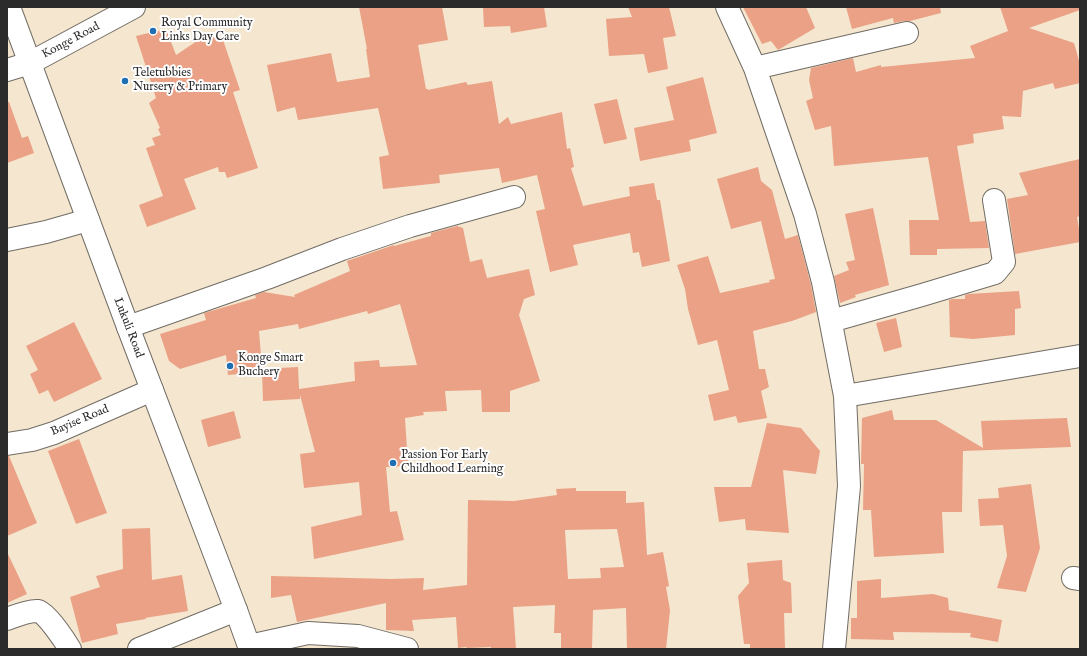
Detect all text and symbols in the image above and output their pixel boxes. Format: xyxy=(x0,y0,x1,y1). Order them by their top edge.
place label: Royal Community Links Day Care xyxy=(161,17,253,45)
street label: Konge Road xyxy=(40,20,102,62)
marker: Royal Community Links Day Care xyxy=(148,26,158,36)
place label: Teletubbies Nursery & Primary xyxy=(133,67,227,95)
marker: Teletubbies Nursery & Primary xyxy=(120,76,130,86)
street label: Lukuli Road xyxy=(110,296,146,360)
place label: Konge Smart Buchery xyxy=(238,352,303,380)
marker: Konge Smart Buchery xyxy=(225,361,235,371)
street label: Bayise Road xyxy=(49,402,111,440)
place label: Passion For Early Childhood Learning xyxy=(401,449,503,477)
marker: Passion For Early Childhood Learning xyxy=(388,458,398,468)

